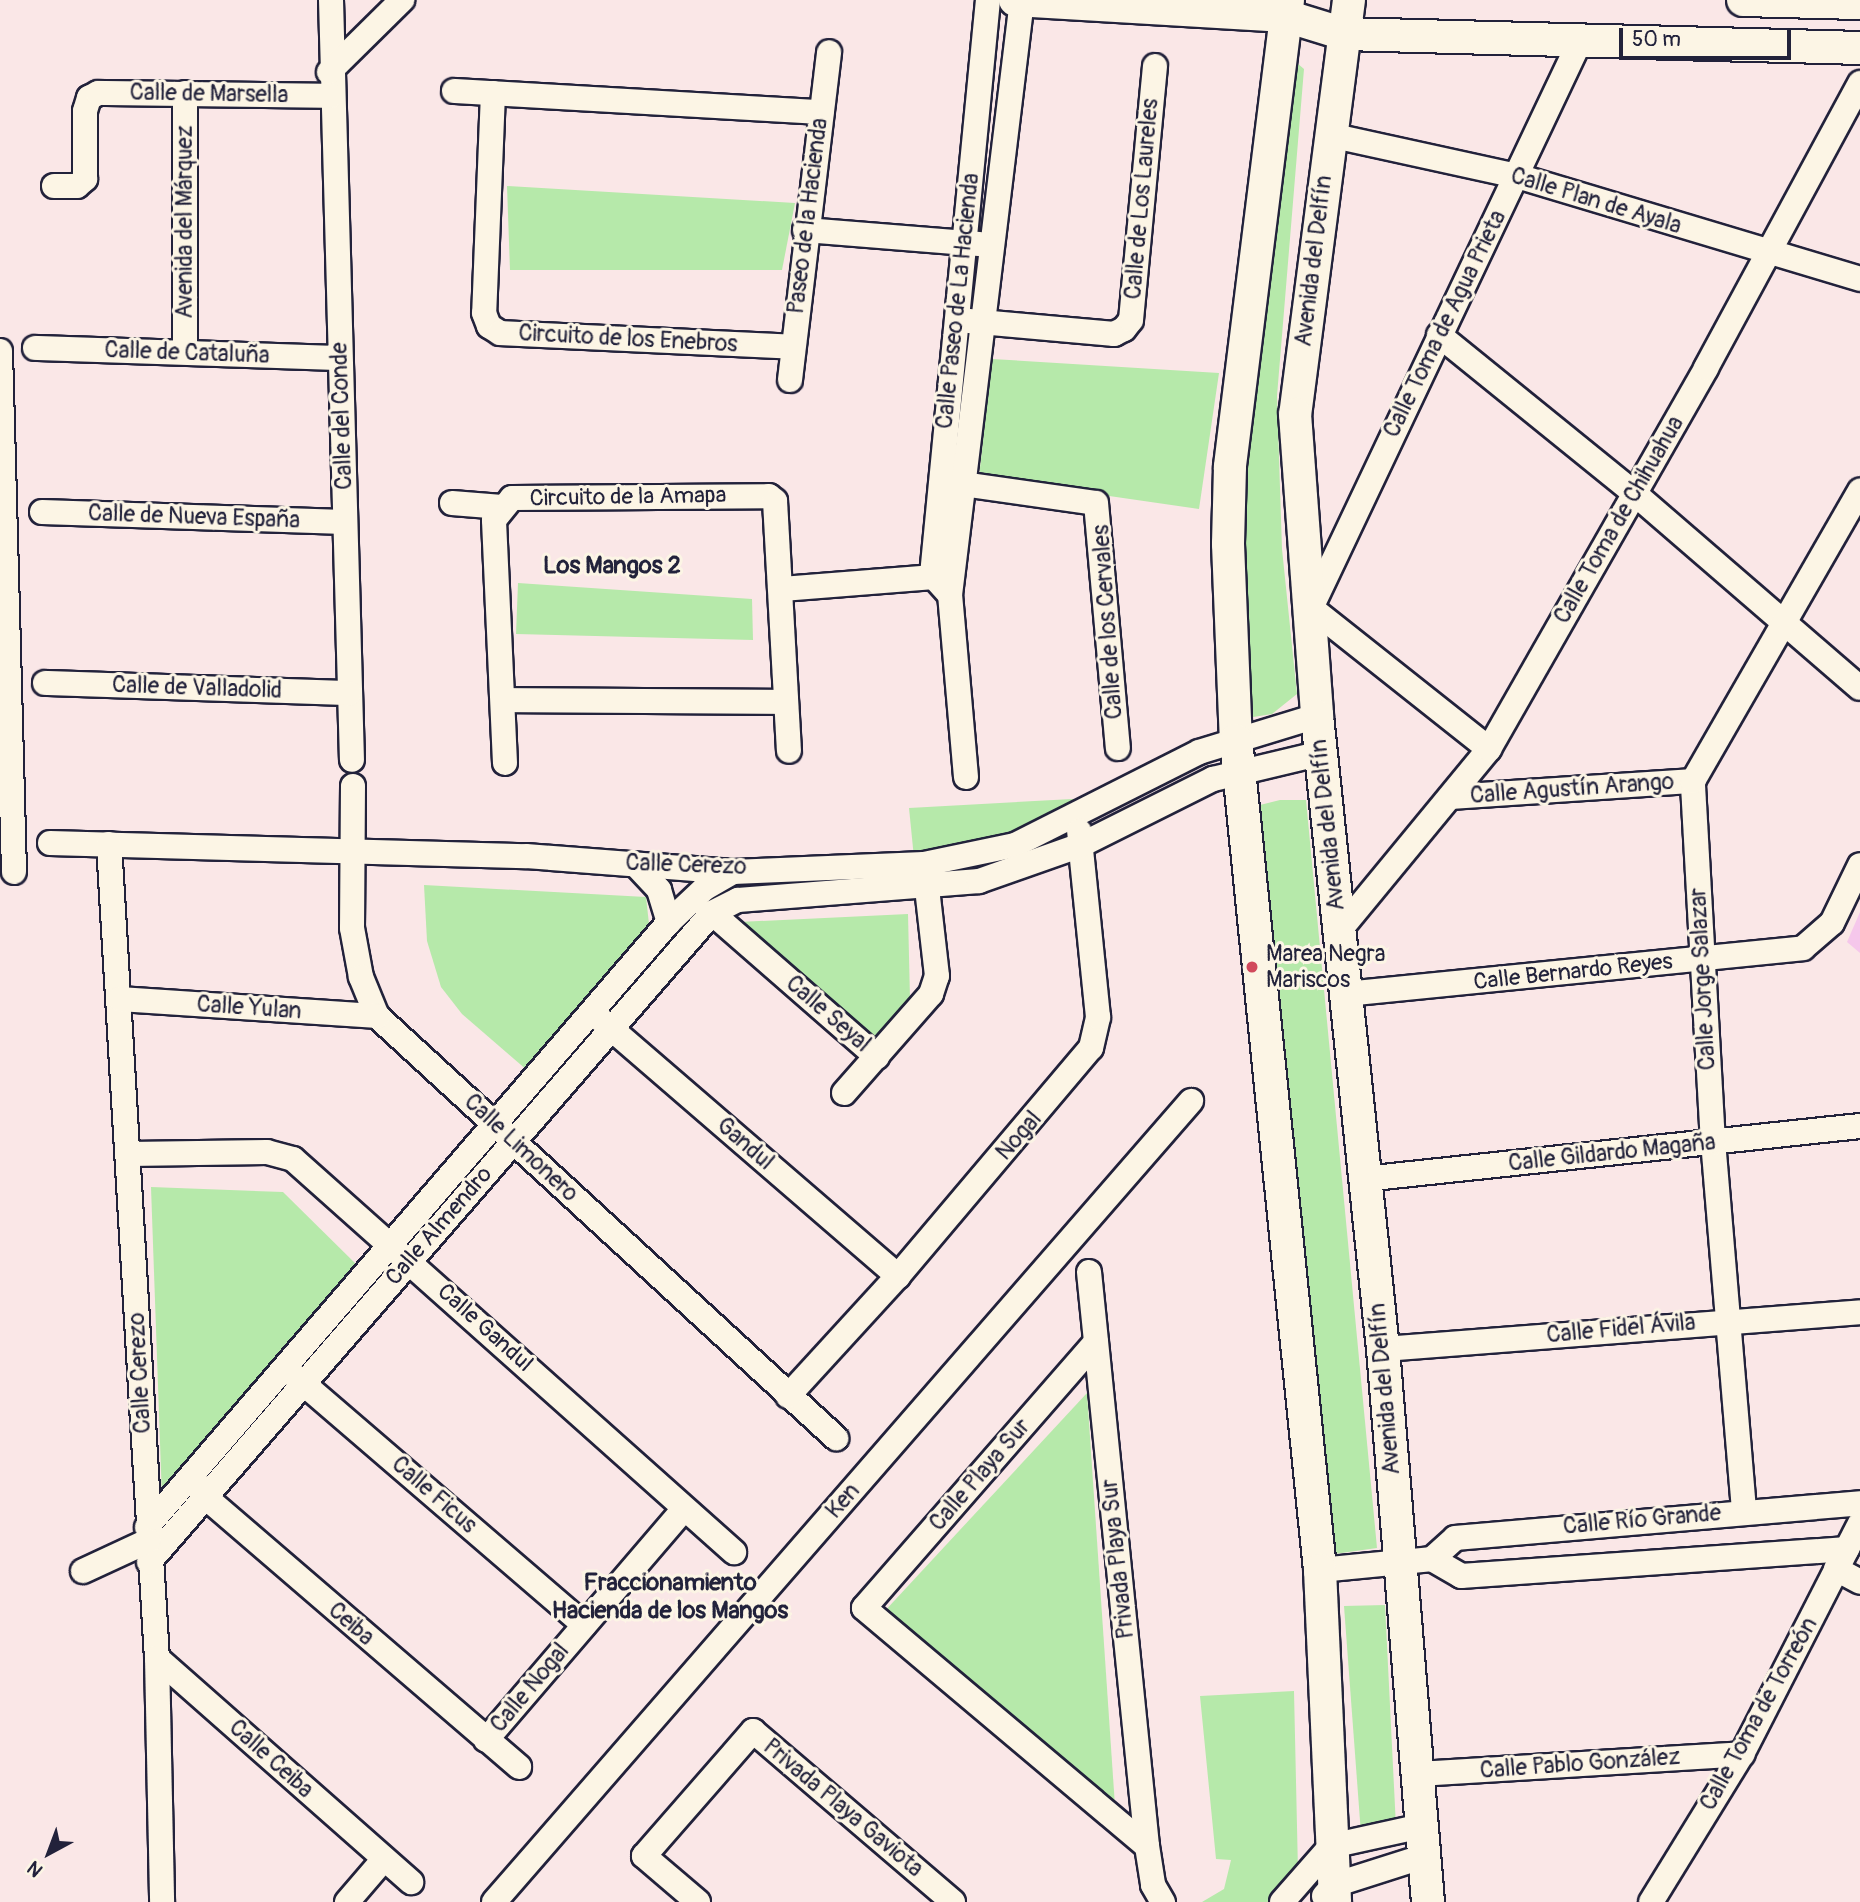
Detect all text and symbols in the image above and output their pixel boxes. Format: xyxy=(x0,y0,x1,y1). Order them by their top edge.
scale bar xyxy=(1622,14,1794,58)
text: 50 m xyxy=(1632,26,1681,53)
street label: Calle de Marsella xyxy=(129,79,289,109)
street label: Calle de Los Laureles xyxy=(1119,97,1165,301)
street label: Paseo de la Hacienda xyxy=(782,116,834,316)
street label: Avenida del Márquez xyxy=(171,125,199,319)
street label: Calle Plan de Ayala xyxy=(1507,162,1685,240)
street label: Calle Paseo de La Hacienda xyxy=(931,172,985,430)
street label: Avenida del Delfín xyxy=(1290,174,1338,348)
street label: Calle Toma de Agua Prieta xyxy=(1378,206,1512,442)
street label: Circuito de los Enebros xyxy=(518,319,738,359)
street label: Calle de Cataluña xyxy=(104,336,270,370)
street label: Calle del Conde xyxy=(326,342,358,490)
street label: Calle Toma de Chihuahua xyxy=(1548,411,1690,629)
street label: Circuito de la Amapa xyxy=(529,481,727,513)
street label: Calle de Nueva España xyxy=(87,500,301,534)
street label: Calle de los Cervales xyxy=(1087,524,1129,720)
district label: Los Mangos 2 xyxy=(543,552,681,580)
street label: Calle de Valladolid xyxy=(112,671,282,705)
street label: Avenida del Delfín xyxy=(1305,738,1351,912)
street label: Calle Agustín Arango xyxy=(1469,768,1675,810)
street label: Calle Cerezo xyxy=(625,849,747,881)
street label: Calle Jorge Salazar xyxy=(1684,887,1722,1071)
place label: Marea Negra Mariscos xyxy=(1266,940,1385,994)
street label: Calle Bernardo Reyes xyxy=(1472,948,1674,996)
marker: Marea Negra Mariscos xyxy=(1244,959,1260,975)
street label: Calle Seyal xyxy=(780,970,876,1058)
street label: Calle Yulan xyxy=(196,991,302,1025)
street label: Calle Limonero xyxy=(458,1088,584,1208)
street label: Nogal xyxy=(990,1106,1048,1166)
street label: Gandul xyxy=(711,1112,779,1176)
street label: Calle Gildardo Magaña xyxy=(1507,1128,1717,1178)
street label: Calle Almendro xyxy=(380,1161,498,1291)
street label: Calle Gandul xyxy=(432,1278,538,1378)
street label: Avenida del Delfín xyxy=(1364,1302,1406,1476)
street label: Calle Fidel Ávila xyxy=(1545,1309,1697,1349)
street label: Calle Cerezo xyxy=(123,1312,157,1434)
street label: Calle Playa Sur xyxy=(924,1413,1036,1537)
street label: Calle Ficus xyxy=(386,1451,482,1539)
street label: Ken xyxy=(820,1478,866,1524)
street label: Privada Playa Sur xyxy=(1096,1478,1140,1640)
street label: Calle Río Grande xyxy=(1562,1499,1722,1541)
district label: Fraccionamiento Hacienda de los Mangos xyxy=(552,1569,788,1625)
street label: Ceiba xyxy=(322,1597,380,1651)
street label: Calle Toma de Torreón xyxy=(1694,1613,1824,1815)
street label: Calle Nogal xyxy=(485,1638,575,1738)
street label: Calle Ceiba xyxy=(223,1714,319,1804)
street label: Privada Playa Gaviota xyxy=(757,1733,929,1883)
street label: Calle Pablo González xyxy=(1479,1743,1681,1785)
north arrow xyxy=(14,1818,84,1888)
text: N xyxy=(23,1856,48,1882)

